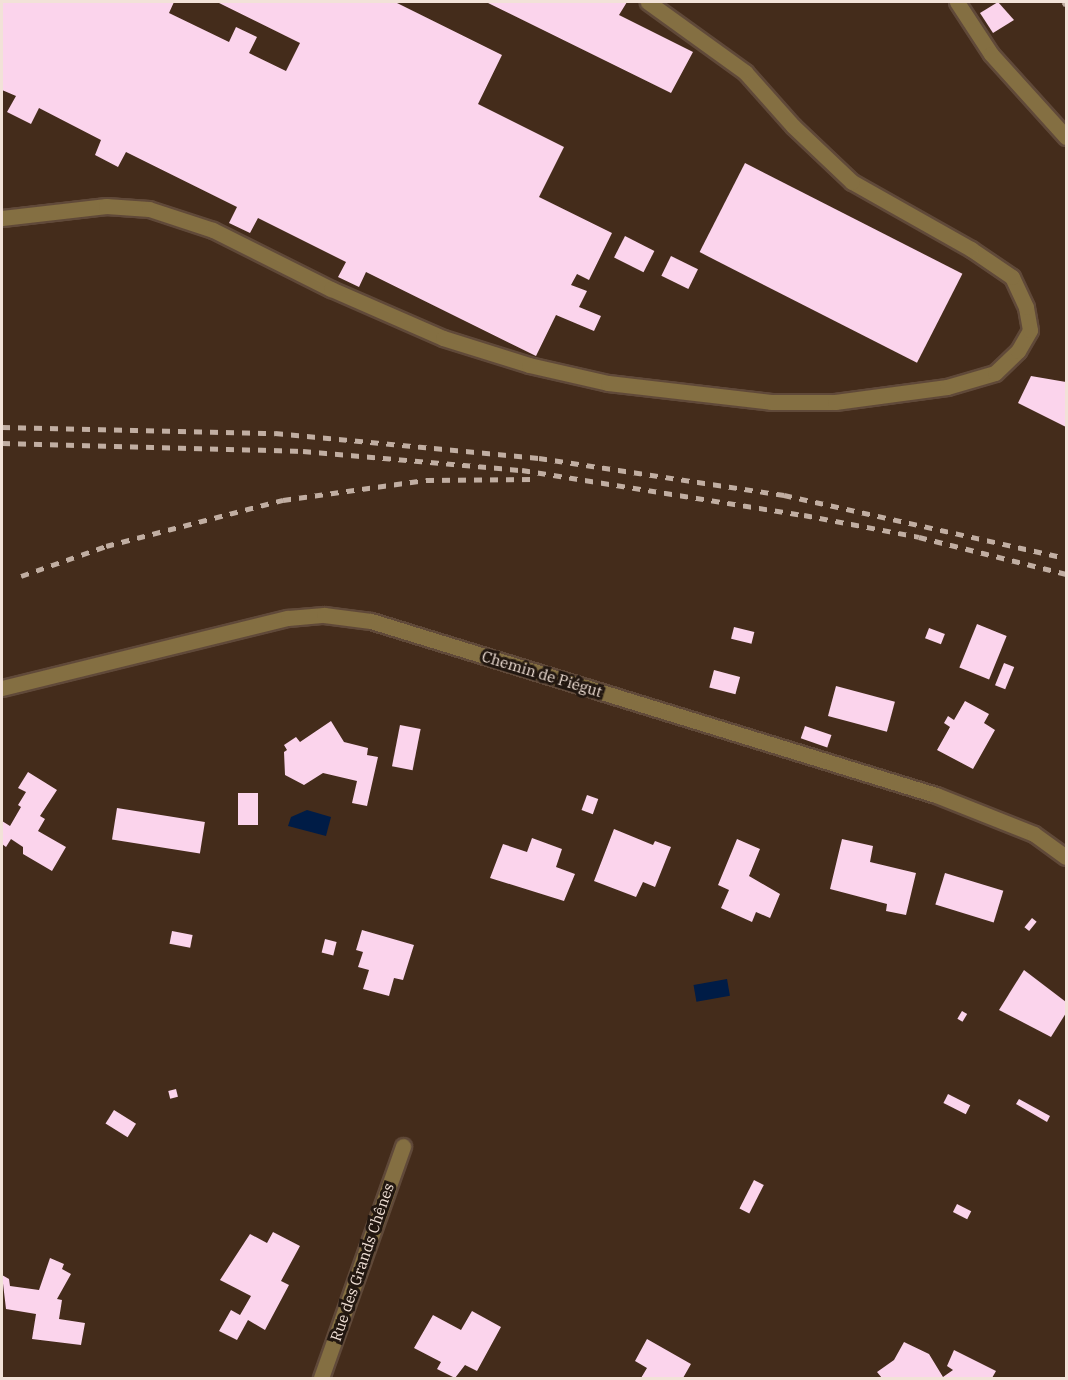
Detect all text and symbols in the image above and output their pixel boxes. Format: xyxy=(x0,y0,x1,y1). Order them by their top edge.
street label: Chemin de Piégut xyxy=(480,647,604,701)
street label: Rue des Grands Chênes xyxy=(326,1181,398,1343)

